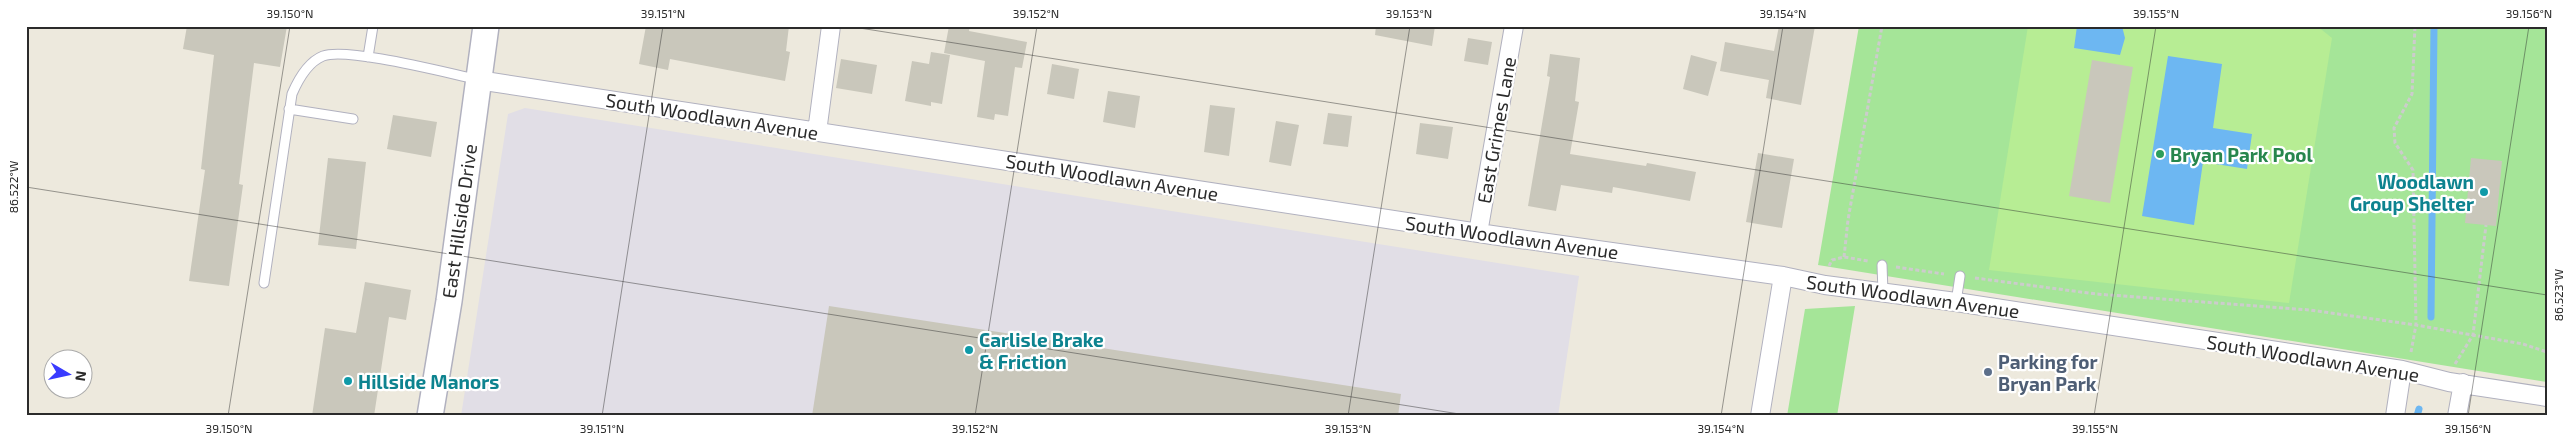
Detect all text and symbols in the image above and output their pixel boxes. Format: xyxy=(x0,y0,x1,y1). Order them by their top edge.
text: 39.150°N xyxy=(266,6,314,20)
text: 39.151°N xyxy=(641,6,685,20)
text: 39.152°N xyxy=(1013,6,1059,20)
text: 39.153°N xyxy=(1386,6,1432,20)
text: 39.154°N xyxy=(1759,6,1807,20)
text: 39.155°N xyxy=(2133,6,2179,20)
text: 39.156°N xyxy=(2506,6,2552,20)
street label: East Grimes Lane xyxy=(1472,55,1520,205)
street label: South Woodlawn Avenue xyxy=(604,88,820,144)
street label: East Hillside Drive xyxy=(437,142,481,300)
place label: Bryan Park Pool xyxy=(2170,143,2314,167)
marker: Bryan Park Pool xyxy=(2154,148,2166,160)
street label: South Woodlawn Avenue xyxy=(1004,149,1220,205)
text: 86.522°W xyxy=(6,161,20,213)
place label: Woodlawn Group Shelter xyxy=(2350,170,2474,215)
marker: Woodlawn Group Shelter xyxy=(2478,186,2490,198)
street label: South Woodlawn Avenue xyxy=(1404,211,1620,263)
text: 86.523°W xyxy=(2551,269,2565,321)
street label: South Woodlawn Avenue xyxy=(1805,270,2021,322)
place label: Carlisle Brake & Friction xyxy=(979,328,1104,373)
street label: South Woodlawn Avenue xyxy=(2205,330,2421,386)
marker: Carlisle Brake & Friction xyxy=(963,344,975,356)
north arrow xyxy=(42,350,92,400)
place label: Parking for Bryan Park xyxy=(1998,350,2098,396)
marker: Parking for Bryan Park xyxy=(1982,366,1994,378)
text: N xyxy=(72,370,91,382)
place label: Hillside Manors xyxy=(358,370,499,393)
marker: Hillside Manors xyxy=(342,375,354,387)
text: 39.150°N xyxy=(205,421,253,435)
text: 39.151°N xyxy=(580,421,624,435)
text: 39.152°N xyxy=(952,421,998,435)
text: 39.153°N xyxy=(1325,421,1371,435)
text: 39.154°N xyxy=(1697,421,1745,435)
text: 39.155°N xyxy=(2072,421,2118,435)
text: 39.156°N xyxy=(2445,421,2491,435)

